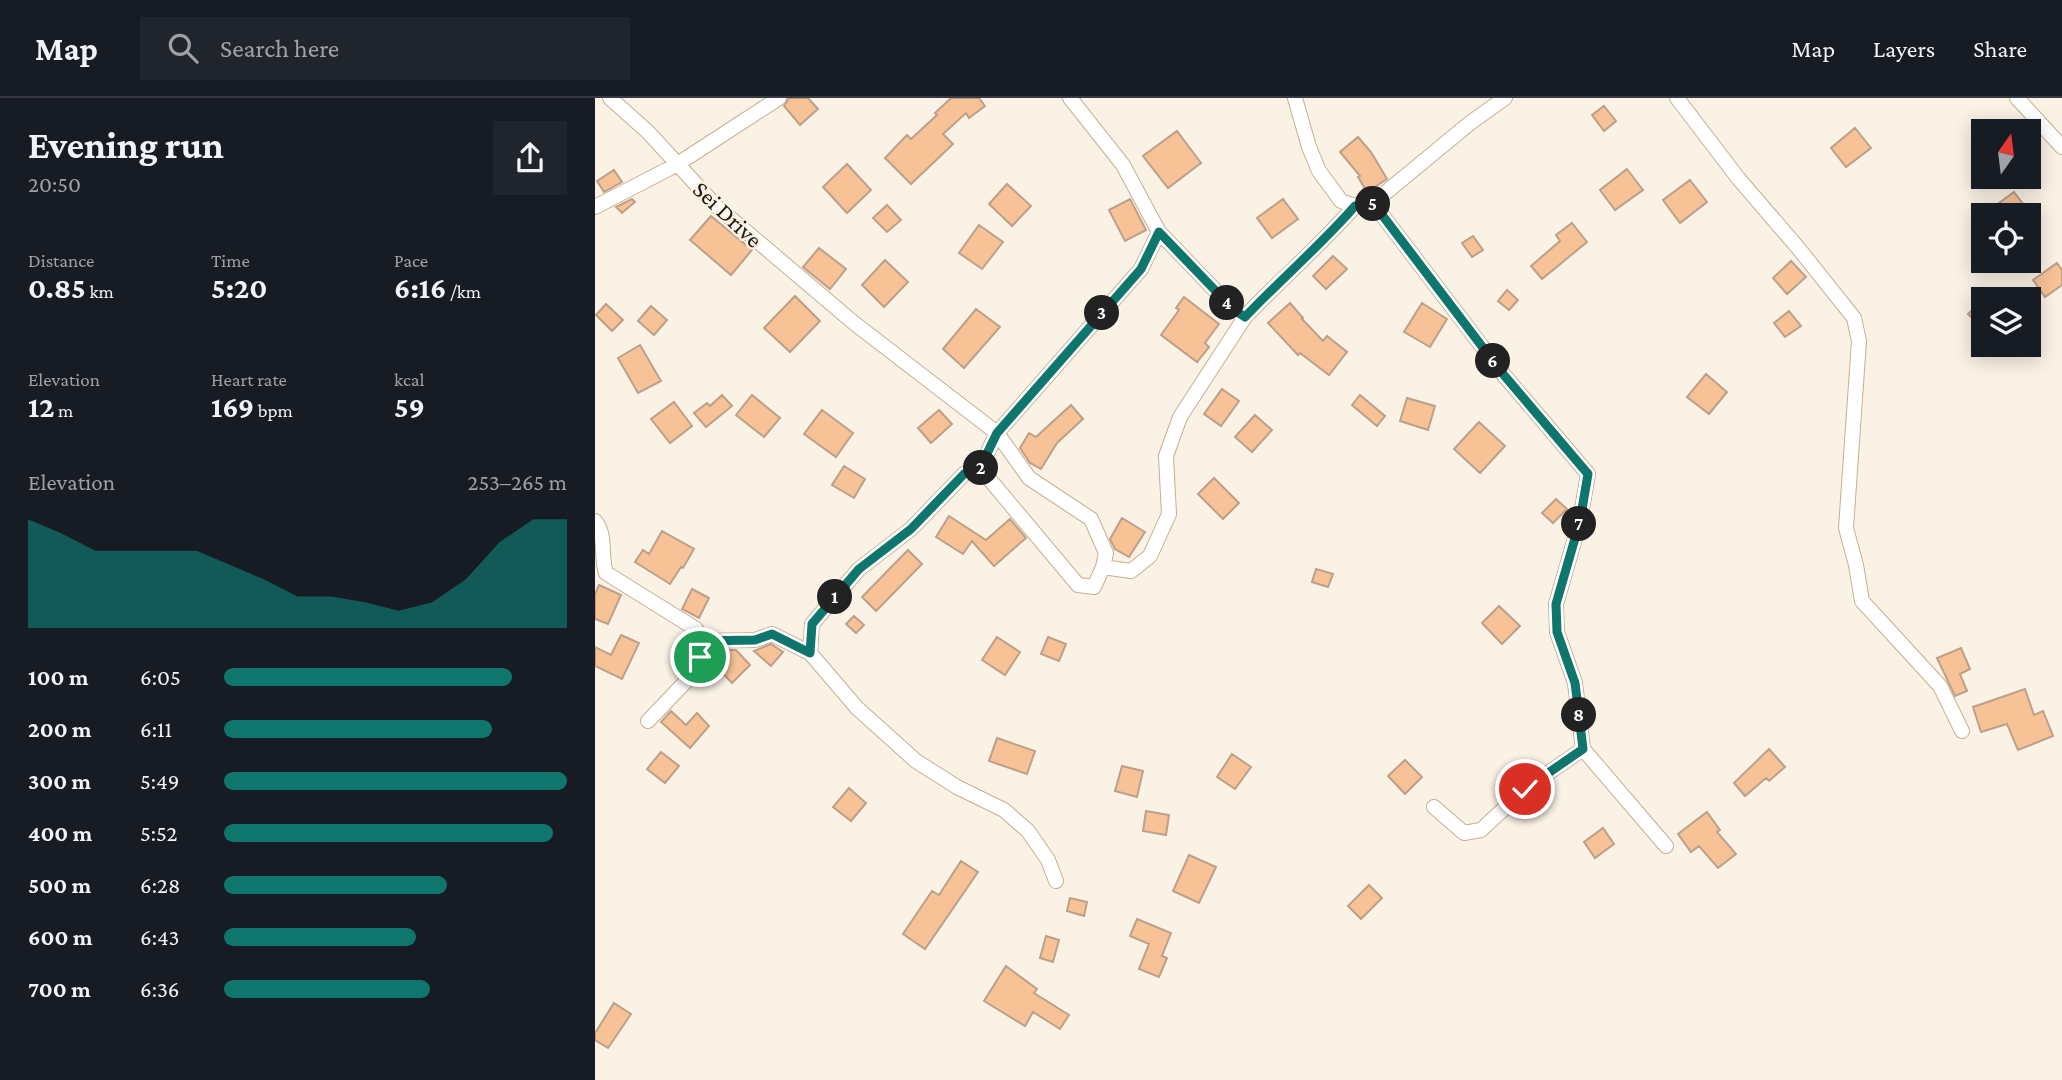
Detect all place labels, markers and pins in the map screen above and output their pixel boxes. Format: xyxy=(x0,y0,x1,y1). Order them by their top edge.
pin: 5 xyxy=(1355,186,1391,222)
pin: 4 xyxy=(1209,286,1245,320)
pin: 3 xyxy=(1085,296,1119,330)
pin: 6 xyxy=(1475,344,1511,378)
pin: 2 xyxy=(963,450,999,486)
pin: 7 xyxy=(1562,506,1597,542)
pin: 1 xyxy=(817,580,853,614)
pin xyxy=(670,627,730,687)
pin: 8 xyxy=(1562,698,1597,732)
pin xyxy=(1495,759,1555,819)

